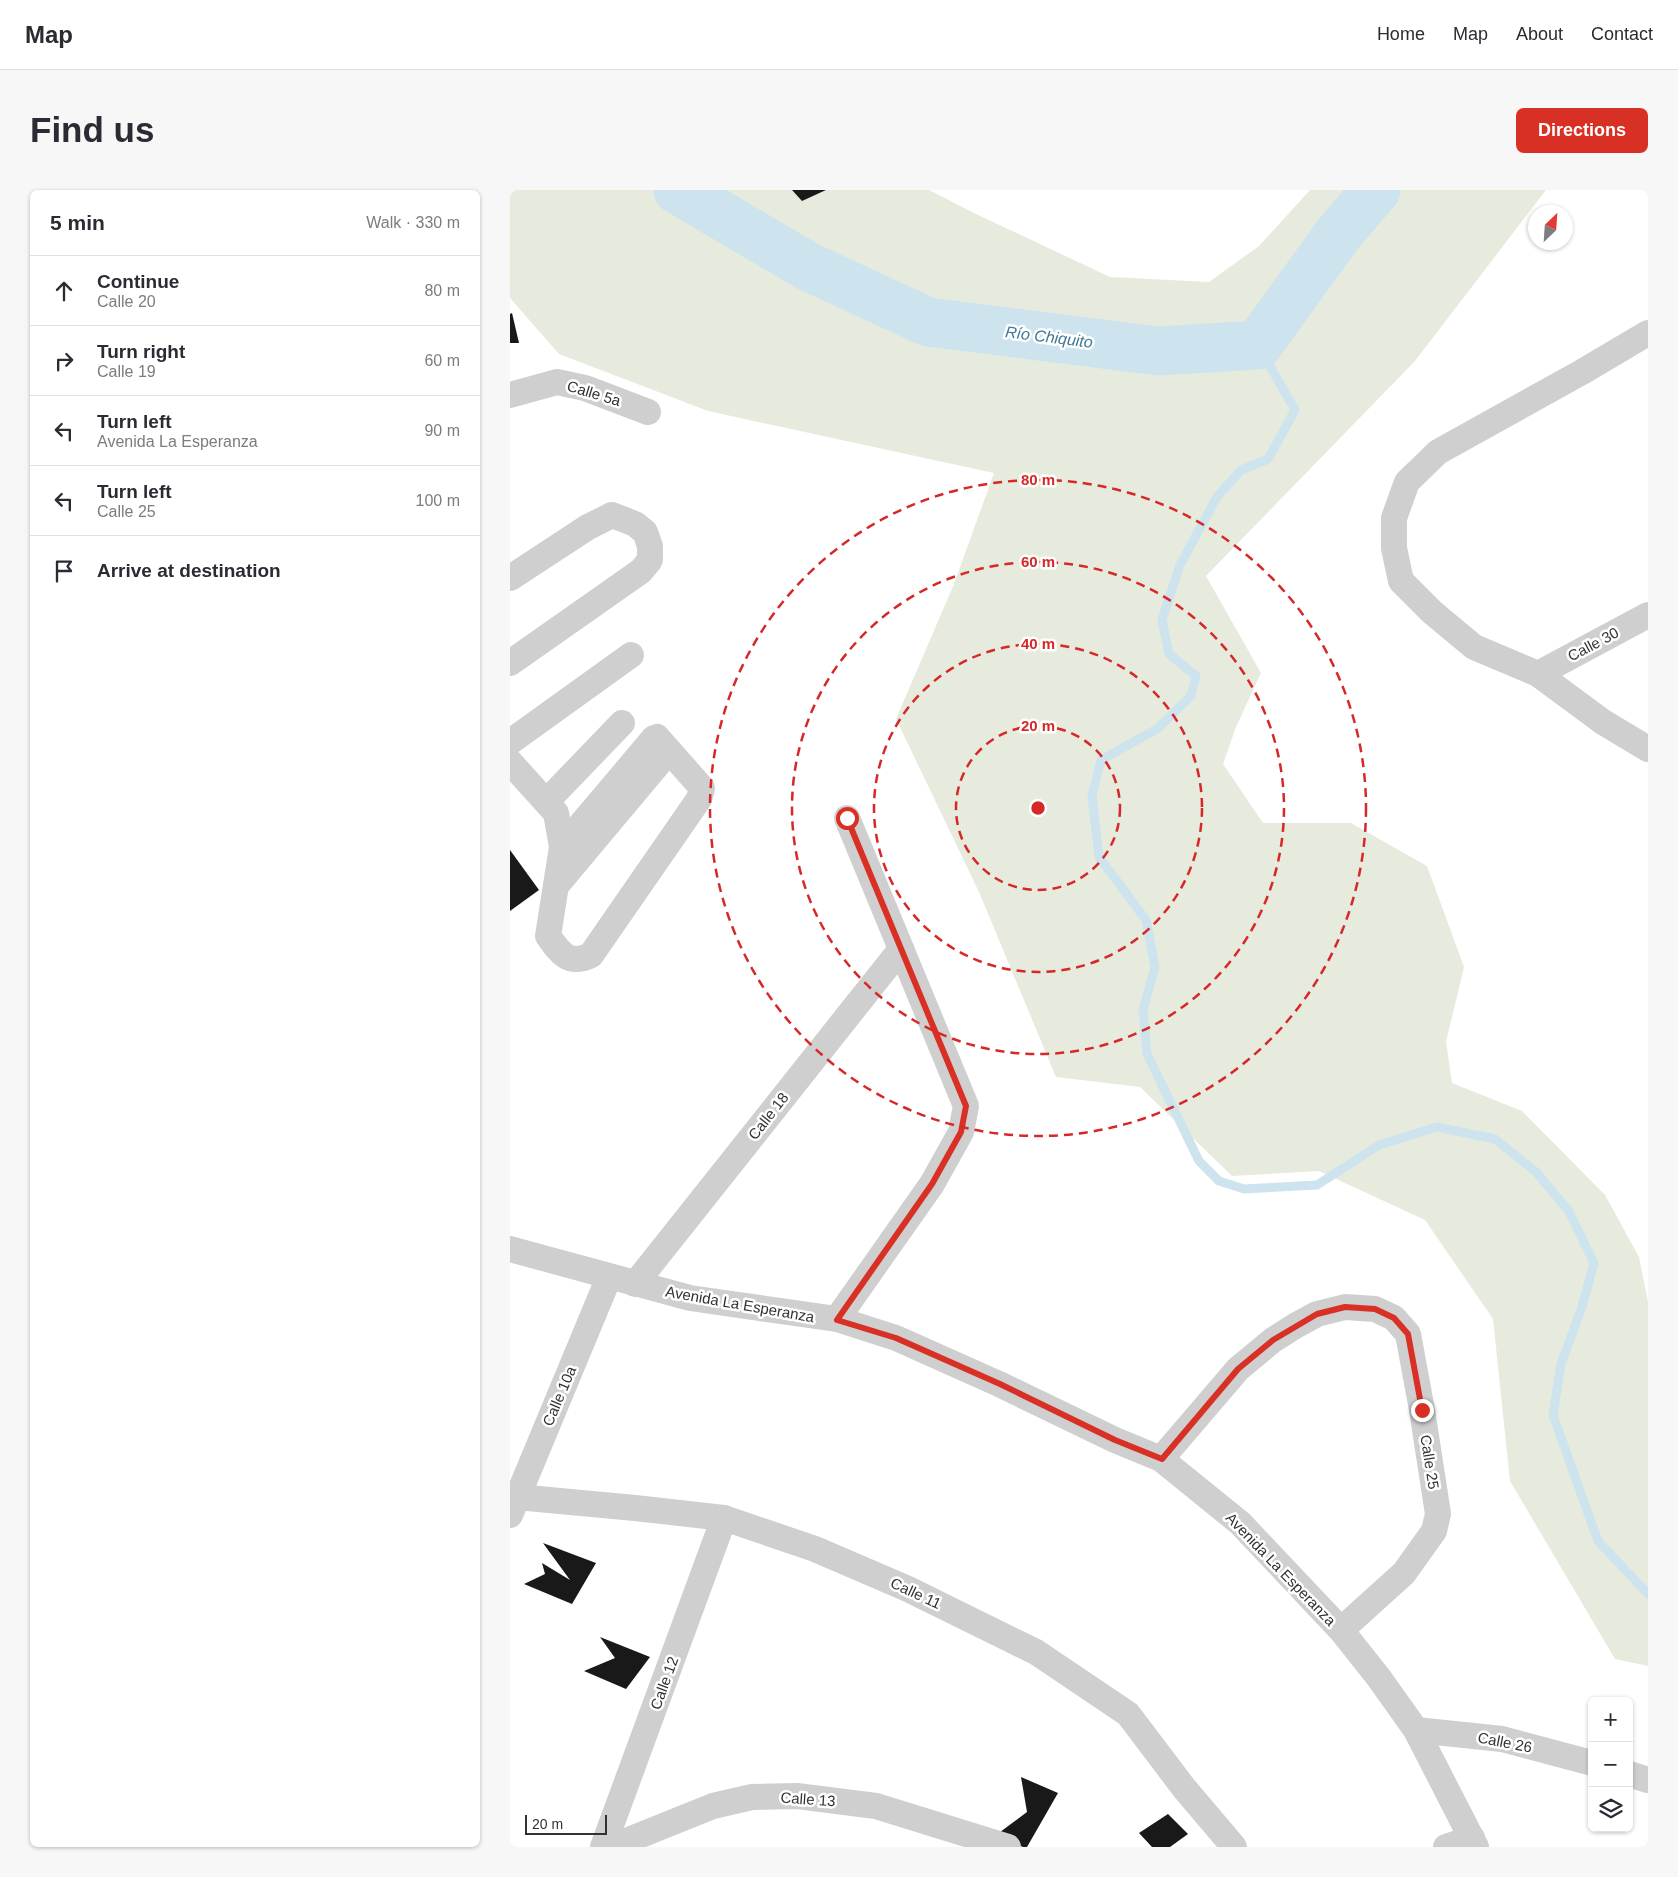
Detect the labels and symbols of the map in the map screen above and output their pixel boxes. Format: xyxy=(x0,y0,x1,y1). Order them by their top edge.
north arrow xyxy=(1528,205,1573,250)
water label: Río Chiquito xyxy=(1004,323,1094,351)
street label: Calle 5a xyxy=(565,377,623,409)
text: 80 m xyxy=(1021,471,1055,488)
text: 60 m xyxy=(1021,553,1055,570)
street label: Calle 30 xyxy=(1565,624,1621,664)
text: 40 m xyxy=(1021,635,1055,652)
text: 20 m xyxy=(1021,717,1055,734)
centre of rings xyxy=(1029,799,1047,817)
route start xyxy=(836,807,859,830)
street label: Calle 18 xyxy=(744,1089,792,1143)
street label: Avenida La Esperanza xyxy=(664,1283,816,1326)
street label: Calle 10a xyxy=(539,1363,579,1428)
route end xyxy=(1411,1399,1434,1422)
street label: Calle 25 xyxy=(1417,1433,1443,1491)
street label: Avenida La Esperanza xyxy=(1223,1509,1340,1630)
street label: Calle 11 xyxy=(888,1574,944,1612)
street label: Calle 12 xyxy=(647,1654,681,1712)
street label: Calle 26 xyxy=(1476,1728,1534,1756)
street label: Calle 13 xyxy=(780,1789,836,1809)
scale bar xyxy=(525,1812,608,1835)

